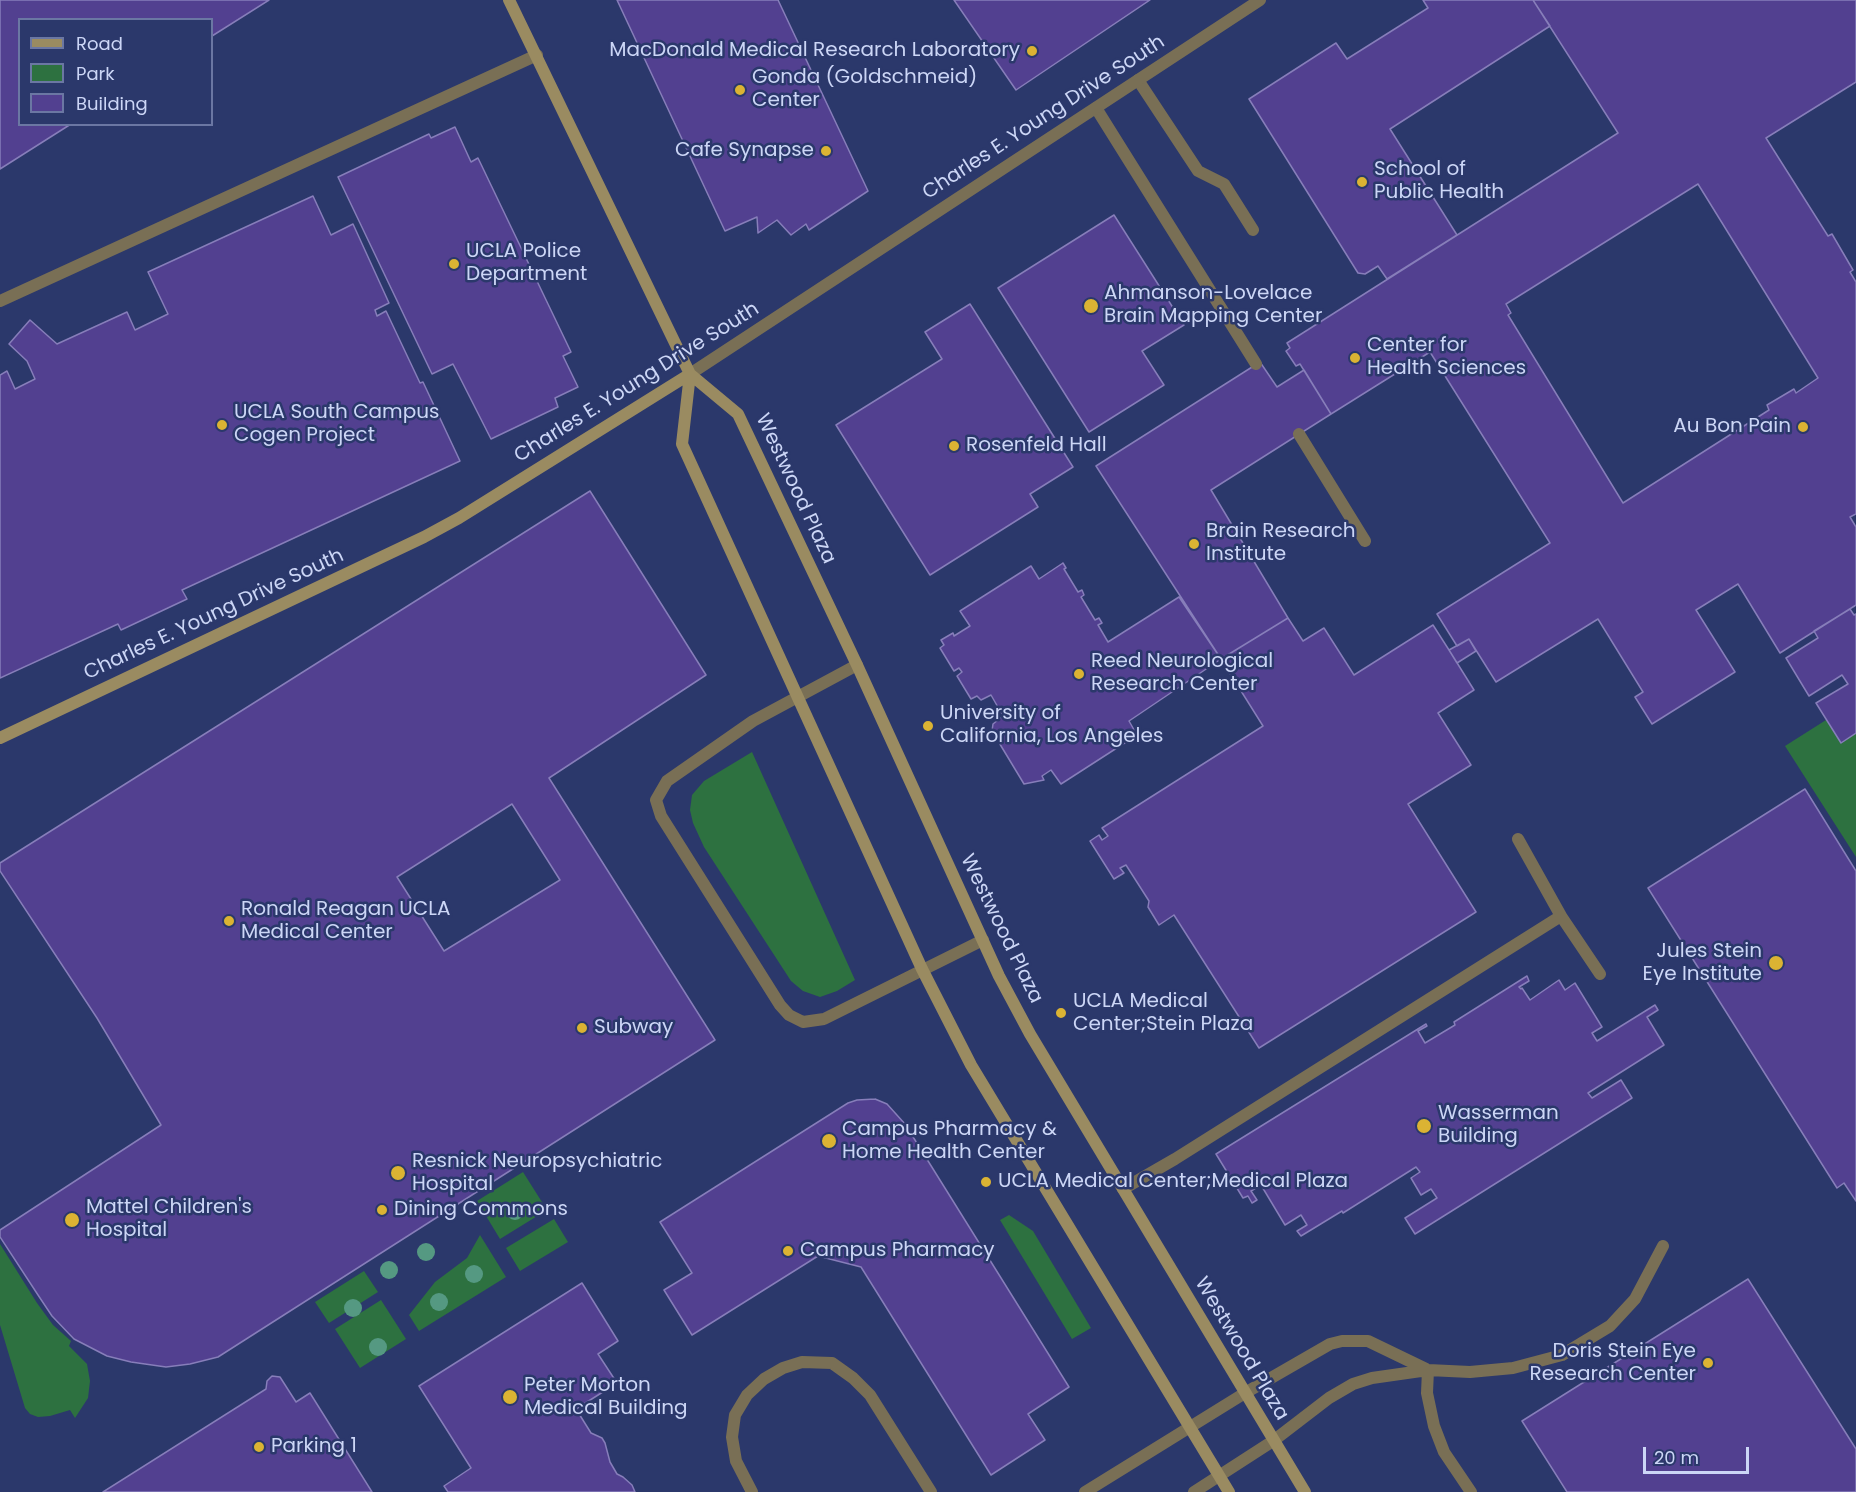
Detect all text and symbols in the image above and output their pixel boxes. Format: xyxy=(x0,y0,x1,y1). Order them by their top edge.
legend xyxy=(18,18,213,126)
text: Road xyxy=(76,31,123,56)
street label: Charles E. Young Drive South xyxy=(918,31,1170,205)
place label: MacDonald Medical Research Laboratory xyxy=(609,39,1020,63)
marker: MacDonald Medical Research Laboratory xyxy=(1025,44,1039,58)
text: Park xyxy=(76,61,115,86)
place label: Gonda (Goldschmeid) Center xyxy=(752,66,977,113)
marker: Gonda (Goldschmeid) Center xyxy=(733,83,747,97)
text: Building xyxy=(76,91,148,116)
place label: Cafe Synapse xyxy=(675,139,814,163)
marker: Cafe Synapse xyxy=(819,144,833,158)
place label: School of Public Health xyxy=(1374,158,1504,205)
marker: School of Public Health xyxy=(1355,175,1369,189)
place label: UCLA Police Department xyxy=(466,240,587,287)
marker: UCLA Police Department xyxy=(447,257,461,271)
place label: Ahmanson-Lovelace Brain Mapping Center xyxy=(1104,282,1322,329)
marker: Ahmanson-Lovelace Brain Mapping Center xyxy=(1082,297,1100,315)
street label: Charles E. Young Drive South xyxy=(510,298,764,468)
place label: Center for Health Sciences xyxy=(1367,334,1526,381)
marker: Center for Health Sciences xyxy=(1348,351,1362,365)
place label: UCLA South Campus Cogen Project xyxy=(234,401,439,448)
street label: Westwood Plaza xyxy=(750,410,840,568)
place label: Au Bon Pain xyxy=(1673,415,1791,439)
marker: UCLA South Campus Cogen Project xyxy=(215,418,229,432)
marker: Au Bon Pain xyxy=(1796,420,1810,434)
place label: Rosenfeld Hall xyxy=(966,434,1107,458)
marker: Rosenfeld Hall xyxy=(947,439,961,453)
place label: Brain Research Institute xyxy=(1206,520,1356,567)
marker: Brain Research Institute xyxy=(1187,537,1201,551)
street label: Charles E. Young Drive South xyxy=(80,544,348,686)
place label: Reed Neurological Research Center xyxy=(1091,650,1273,697)
marker: Reed Neurological Research Center xyxy=(1072,667,1086,681)
place label: University of California, Los Angeles xyxy=(940,702,1163,749)
marker: University of California, Los Angeles xyxy=(921,719,935,733)
street label: Westwood Plaza xyxy=(954,850,1048,1008)
place label: Ronald Reagan UCLA Medical Center xyxy=(241,898,450,945)
marker: Ronald Reagan UCLA Medical Center xyxy=(222,914,236,928)
place label: Jules Stein Eye Institute xyxy=(1643,940,1762,987)
marker: Jules Stein Eye Institute xyxy=(1767,954,1785,972)
place label: UCLA Medical Center;Stein Plaza xyxy=(1073,990,1253,1037)
marker: UCLA Medical Center;Stein Plaza xyxy=(1054,1006,1068,1020)
place label: Subway xyxy=(594,1016,673,1040)
marker: Subway xyxy=(575,1021,589,1035)
place label: Wasserman Building xyxy=(1438,1102,1559,1149)
marker: Wasserman Building xyxy=(1415,1117,1433,1135)
place label: Campus Pharmacy & Home Health Center xyxy=(842,1118,1057,1165)
marker: Campus Pharmacy & Home Health Center xyxy=(820,1132,838,1150)
place label: Resnick Neuropsychiatric Hospital xyxy=(412,1150,662,1197)
marker: Resnick Neuropsychiatric Hospital xyxy=(389,1164,407,1182)
place label: UCLA Medical Center;Medical Plaza xyxy=(998,1170,1348,1194)
marker: UCLA Medical Center;Medical Plaza xyxy=(979,1175,993,1189)
place label: Mattel Children's Hospital xyxy=(86,1196,252,1243)
place label: Dining Commons xyxy=(394,1198,568,1222)
marker: Dining Commons xyxy=(375,1203,389,1217)
marker: Mattel Children's Hospital xyxy=(63,1211,81,1229)
place label: Campus Pharmacy xyxy=(800,1239,995,1263)
marker: Campus Pharmacy xyxy=(781,1244,795,1258)
street label: Westwood Plaza xyxy=(1189,1273,1293,1425)
place label: Doris Stein Eye Research Center xyxy=(1530,1340,1696,1387)
marker: Doris Stein Eye Research Center xyxy=(1701,1356,1715,1370)
place label: Peter Morton Medical Building xyxy=(524,1374,688,1421)
marker: Peter Morton Medical Building xyxy=(501,1388,519,1406)
place label: Parking 1 xyxy=(271,1435,357,1459)
scale bar xyxy=(1646,1435,1752,1473)
marker: Parking 1 xyxy=(252,1440,266,1454)
text: 20 m xyxy=(1654,1445,1699,1470)

